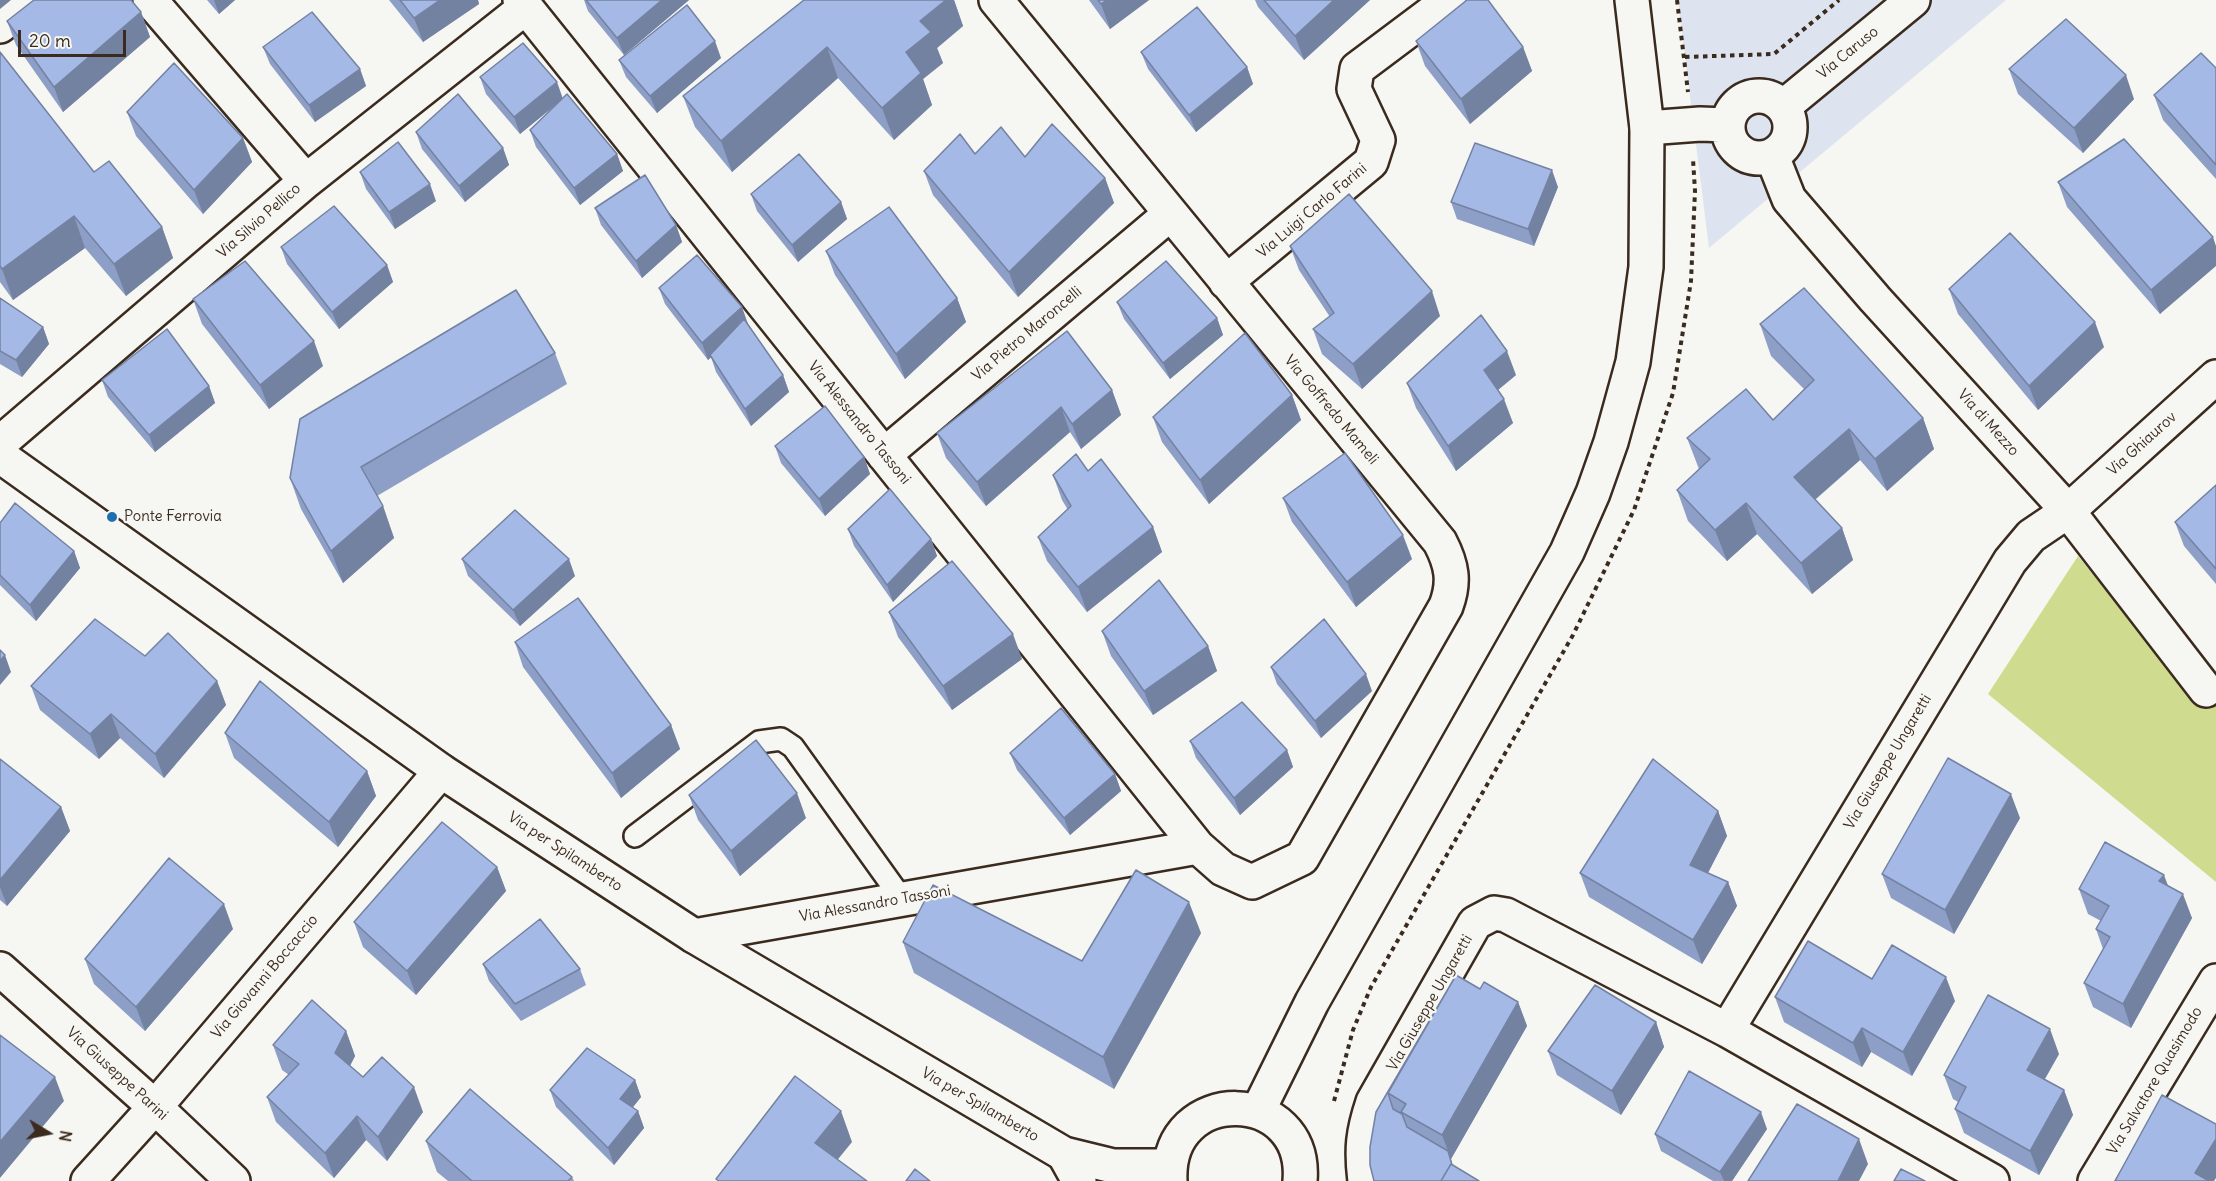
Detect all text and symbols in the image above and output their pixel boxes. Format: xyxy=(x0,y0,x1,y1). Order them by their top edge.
scale bar xyxy=(21,18,129,56)
street label: Via Caruso xyxy=(1814,23,1882,83)
text: 20 m xyxy=(29,29,71,52)
street label: Via Luigi Carlo Farini xyxy=(1253,160,1371,262)
street label: Via Silvio Pellico xyxy=(213,180,305,262)
street label: Via Pietro Maroncelli xyxy=(969,283,1085,385)
street label: Via Goffredo Mameli xyxy=(1280,352,1382,468)
street label: Via Alessandro Tassoni xyxy=(804,358,914,488)
street label: Via di Mezzo xyxy=(1953,386,2023,460)
street label: Via Ghiaurov xyxy=(2104,408,2180,480)
place label: Ponte Ferrovia xyxy=(124,508,222,526)
marker: Ponte Ferrovia xyxy=(105,510,119,524)
street label: Via Giuseppe Ungaretti xyxy=(1841,691,1935,833)
street label: Via per Spilamberto xyxy=(505,808,625,896)
street label: Via Alessandro Tassoni xyxy=(798,882,952,926)
street label: Via Giovanni Boccaccio xyxy=(208,911,322,1043)
street label: Via Giuseppe Ungaretti xyxy=(1384,932,1476,1074)
street label: Via Salvatore Quasimodo xyxy=(2104,1004,2206,1158)
street label: Via Giuseppe Parini xyxy=(63,1024,171,1124)
street label: Via per Spilamberto xyxy=(918,1064,1042,1146)
north arrow xyxy=(18,1103,78,1163)
text: N xyxy=(55,1129,77,1143)

